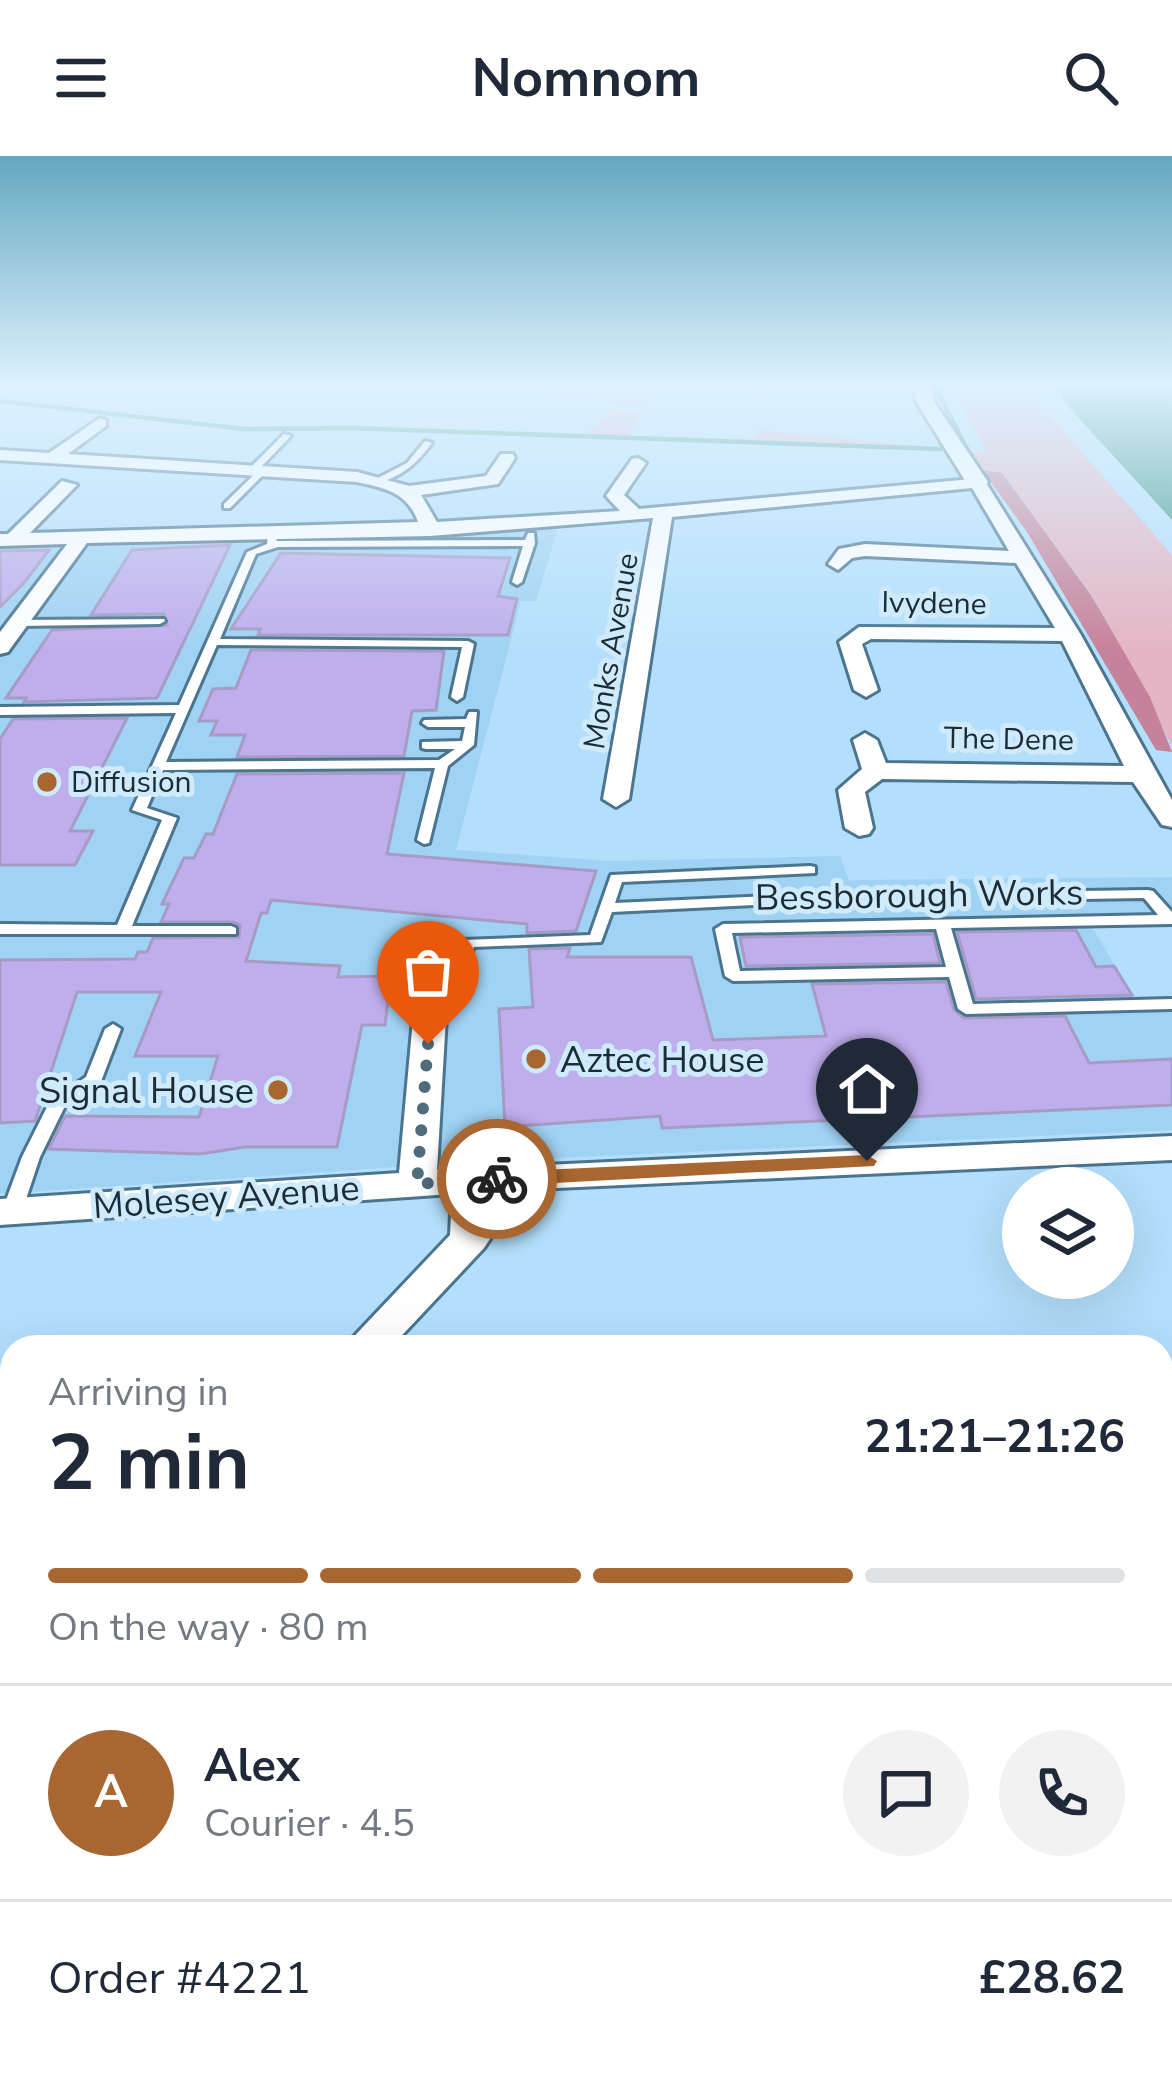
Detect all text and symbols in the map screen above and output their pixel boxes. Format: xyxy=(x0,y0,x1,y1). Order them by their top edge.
text: Nomnom xyxy=(472,41,700,115)
icon: menu xyxy=(48,45,114,111)
icon: search xyxy=(1058,45,1124,111)
street label: Monks Avenue xyxy=(574,550,649,752)
street label: Ivydene xyxy=(881,582,987,625)
street label: The Dene xyxy=(944,718,1074,761)
place label: Diffusion xyxy=(71,762,192,803)
marker: Diffusion xyxy=(34,769,60,795)
street label: Bessborough Works xyxy=(755,868,1084,923)
pin xyxy=(377,921,479,1044)
icon: bag xyxy=(395,939,461,1005)
place label: Aztec House xyxy=(560,1036,764,1085)
pin xyxy=(816,1038,918,1161)
marker: Aztec House xyxy=(523,1046,549,1072)
icon: home xyxy=(834,1056,900,1122)
place label: Signal House xyxy=(39,1067,254,1116)
marker: Signal House xyxy=(265,1077,291,1103)
courier xyxy=(437,1119,557,1239)
icon: bike xyxy=(464,1146,530,1212)
street label: Molesey Avenue xyxy=(91,1164,361,1231)
map controls xyxy=(1002,1167,1134,1299)
button: layers xyxy=(1002,1167,1134,1299)
text: Arriving in xyxy=(48,1366,229,1419)
text: 21:21–21:26 xyxy=(864,1407,1125,1468)
text: 2 min xyxy=(48,1410,250,1517)
text: On the way · 80 m xyxy=(48,1601,369,1654)
button: chat xyxy=(843,1730,969,1856)
button: phone xyxy=(999,1730,1125,1856)
text: Alex xyxy=(204,1736,300,1797)
text: A xyxy=(94,1762,128,1823)
text: Courier · 4.5 xyxy=(204,1797,415,1850)
text: Order #4221 xyxy=(48,1948,311,2009)
text: £28.62 xyxy=(979,1948,1125,2009)

